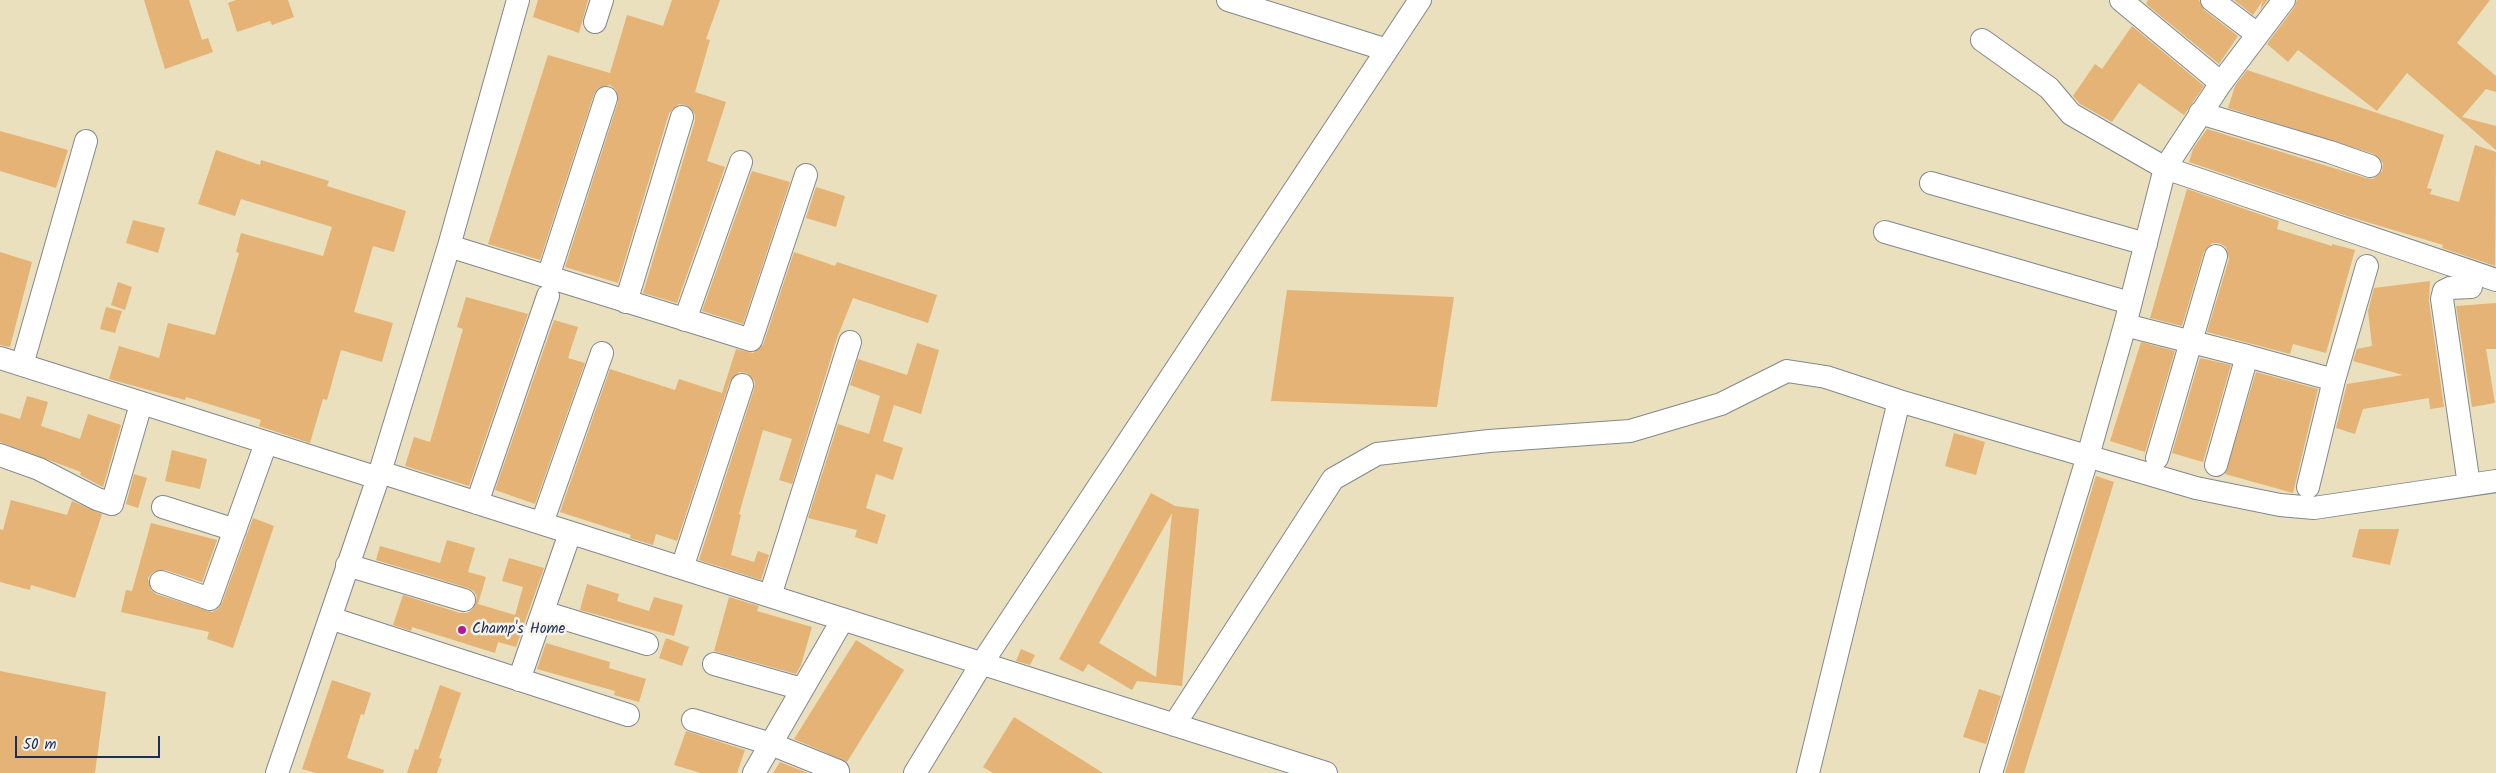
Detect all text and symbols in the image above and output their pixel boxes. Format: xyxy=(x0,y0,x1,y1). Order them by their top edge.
place label: Champ's Home xyxy=(472,621,565,639)
marker: Champ's Home xyxy=(456,624,468,636)
scale bar xyxy=(18,726,162,758)
text: 50 m xyxy=(23,733,57,757)

